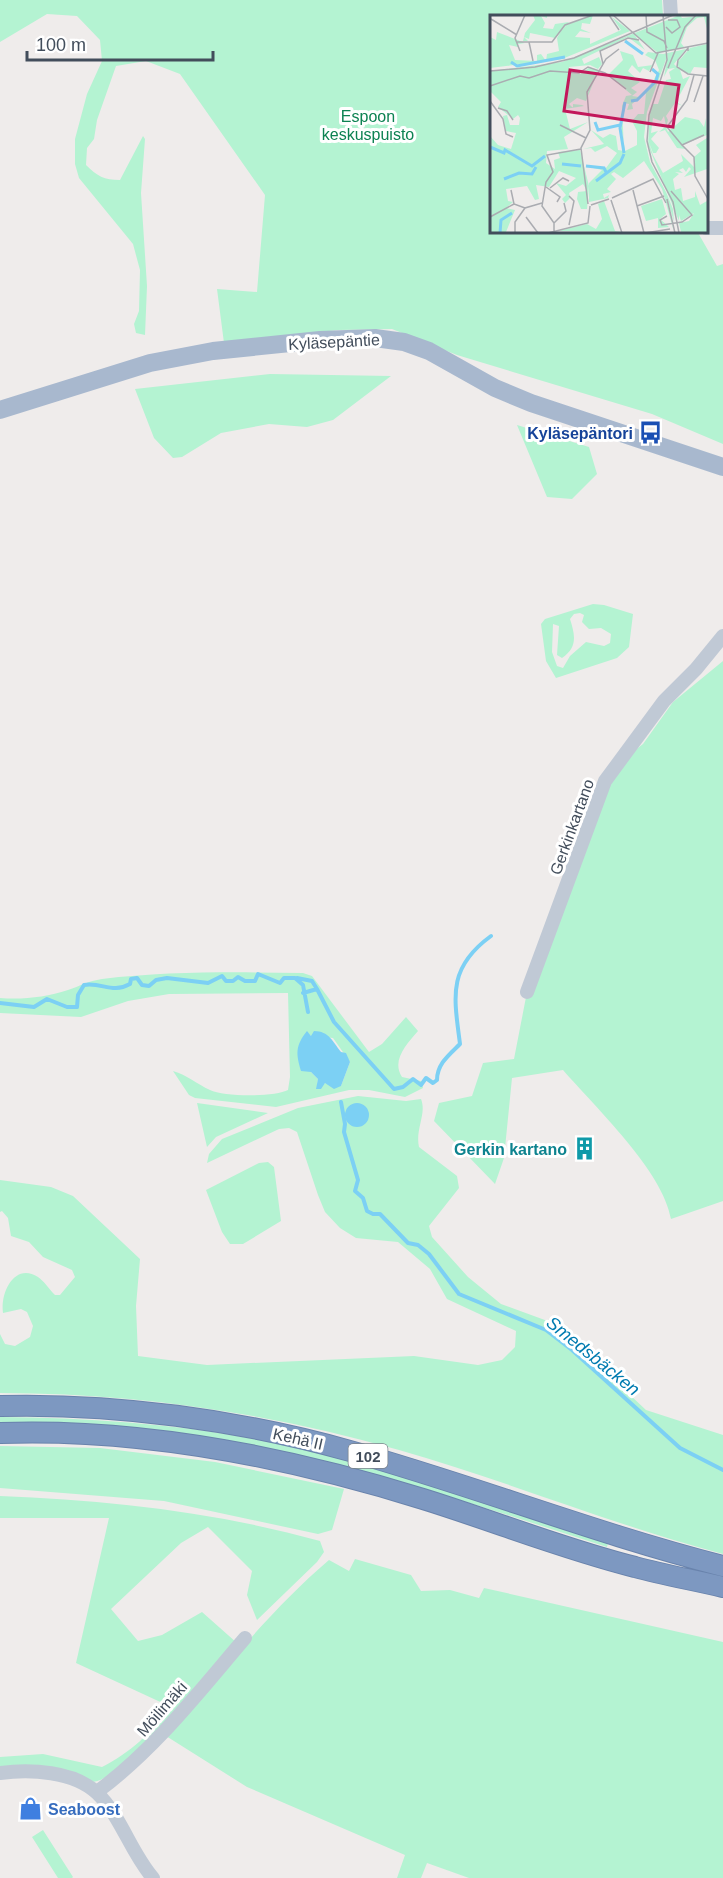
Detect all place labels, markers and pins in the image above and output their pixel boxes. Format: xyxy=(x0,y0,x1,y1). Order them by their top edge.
bus stop icon: Kyläsepäntori xyxy=(638,420,664,446)
place label: Kyläsepäntori xyxy=(527,425,633,442)
building icon: Gerkin kartano xyxy=(572,1136,598,1162)
place label: Gerkin kartano xyxy=(454,1141,567,1158)
shop icon: Seaboost xyxy=(17,1796,43,1822)
place label: Seaboost xyxy=(48,1801,121,1818)

